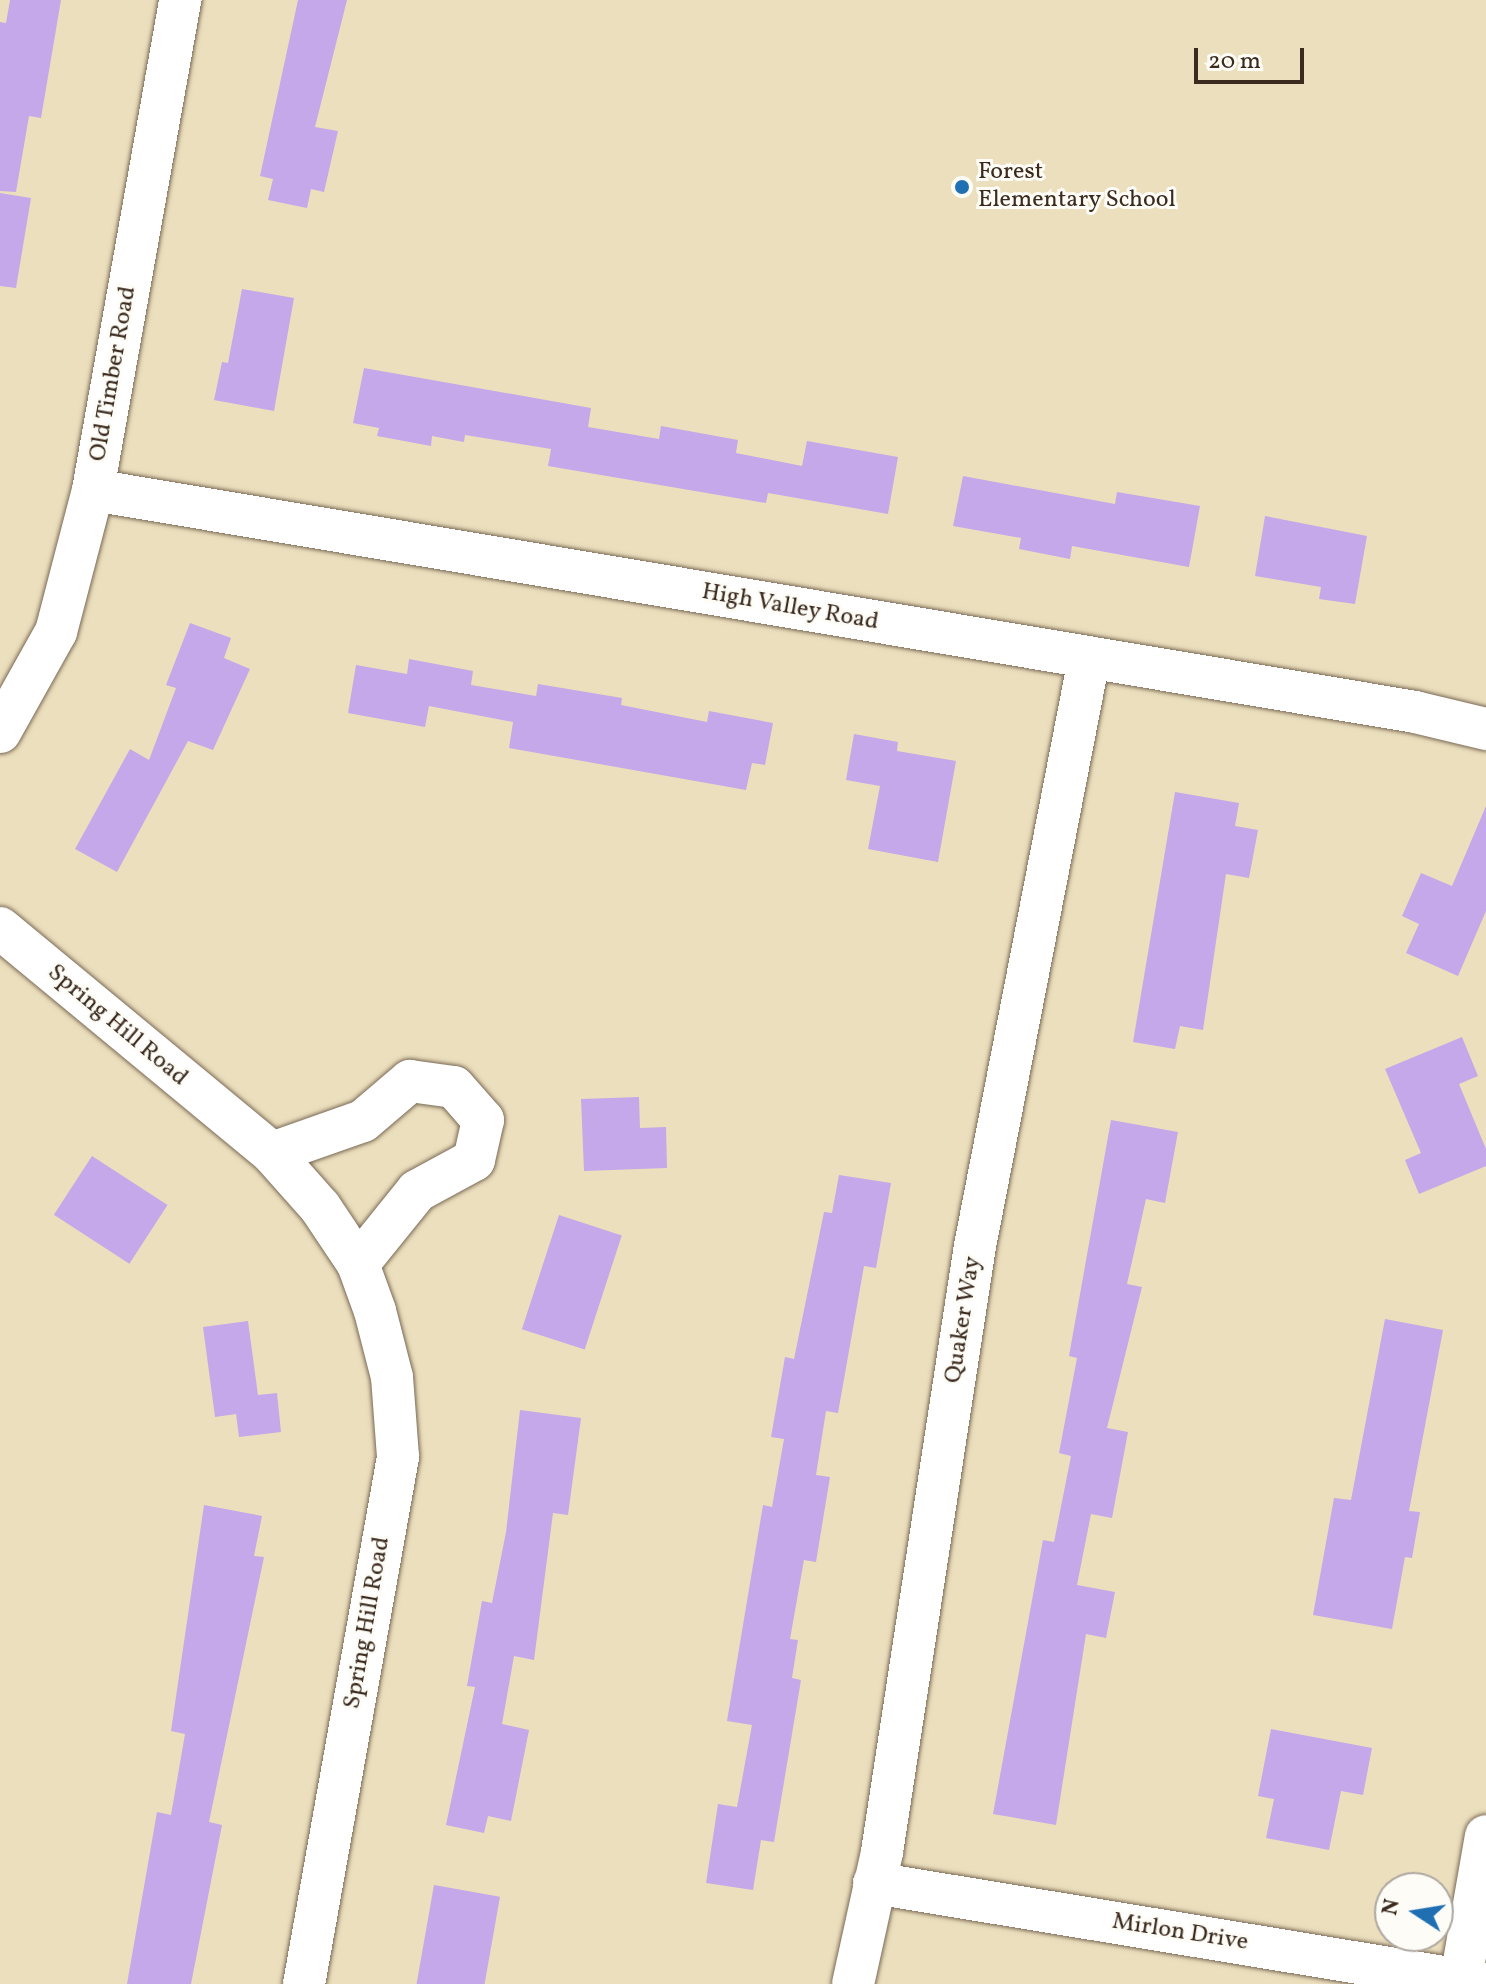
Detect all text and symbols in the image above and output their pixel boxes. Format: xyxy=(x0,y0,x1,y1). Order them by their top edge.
scale bar xyxy=(1198,32,1308,82)
text: 20 m xyxy=(1208,45,1261,79)
place label: Forest Elementary School xyxy=(978,159,1176,215)
marker: Forest Elementary School xyxy=(953,178,971,196)
street label: Old Timber Road xyxy=(84,284,144,464)
street label: High Valley Road xyxy=(699,578,881,638)
street label: Spring Hill Road xyxy=(41,959,193,1093)
street label: Quaker Way xyxy=(940,1254,988,1386)
street label: Spring Hill Road xyxy=(339,1535,397,1711)
north arrow xyxy=(1374,1872,1454,1952)
text: N xyxy=(1375,1896,1409,1918)
street label: Mirlon Drive xyxy=(1110,1908,1250,1958)

